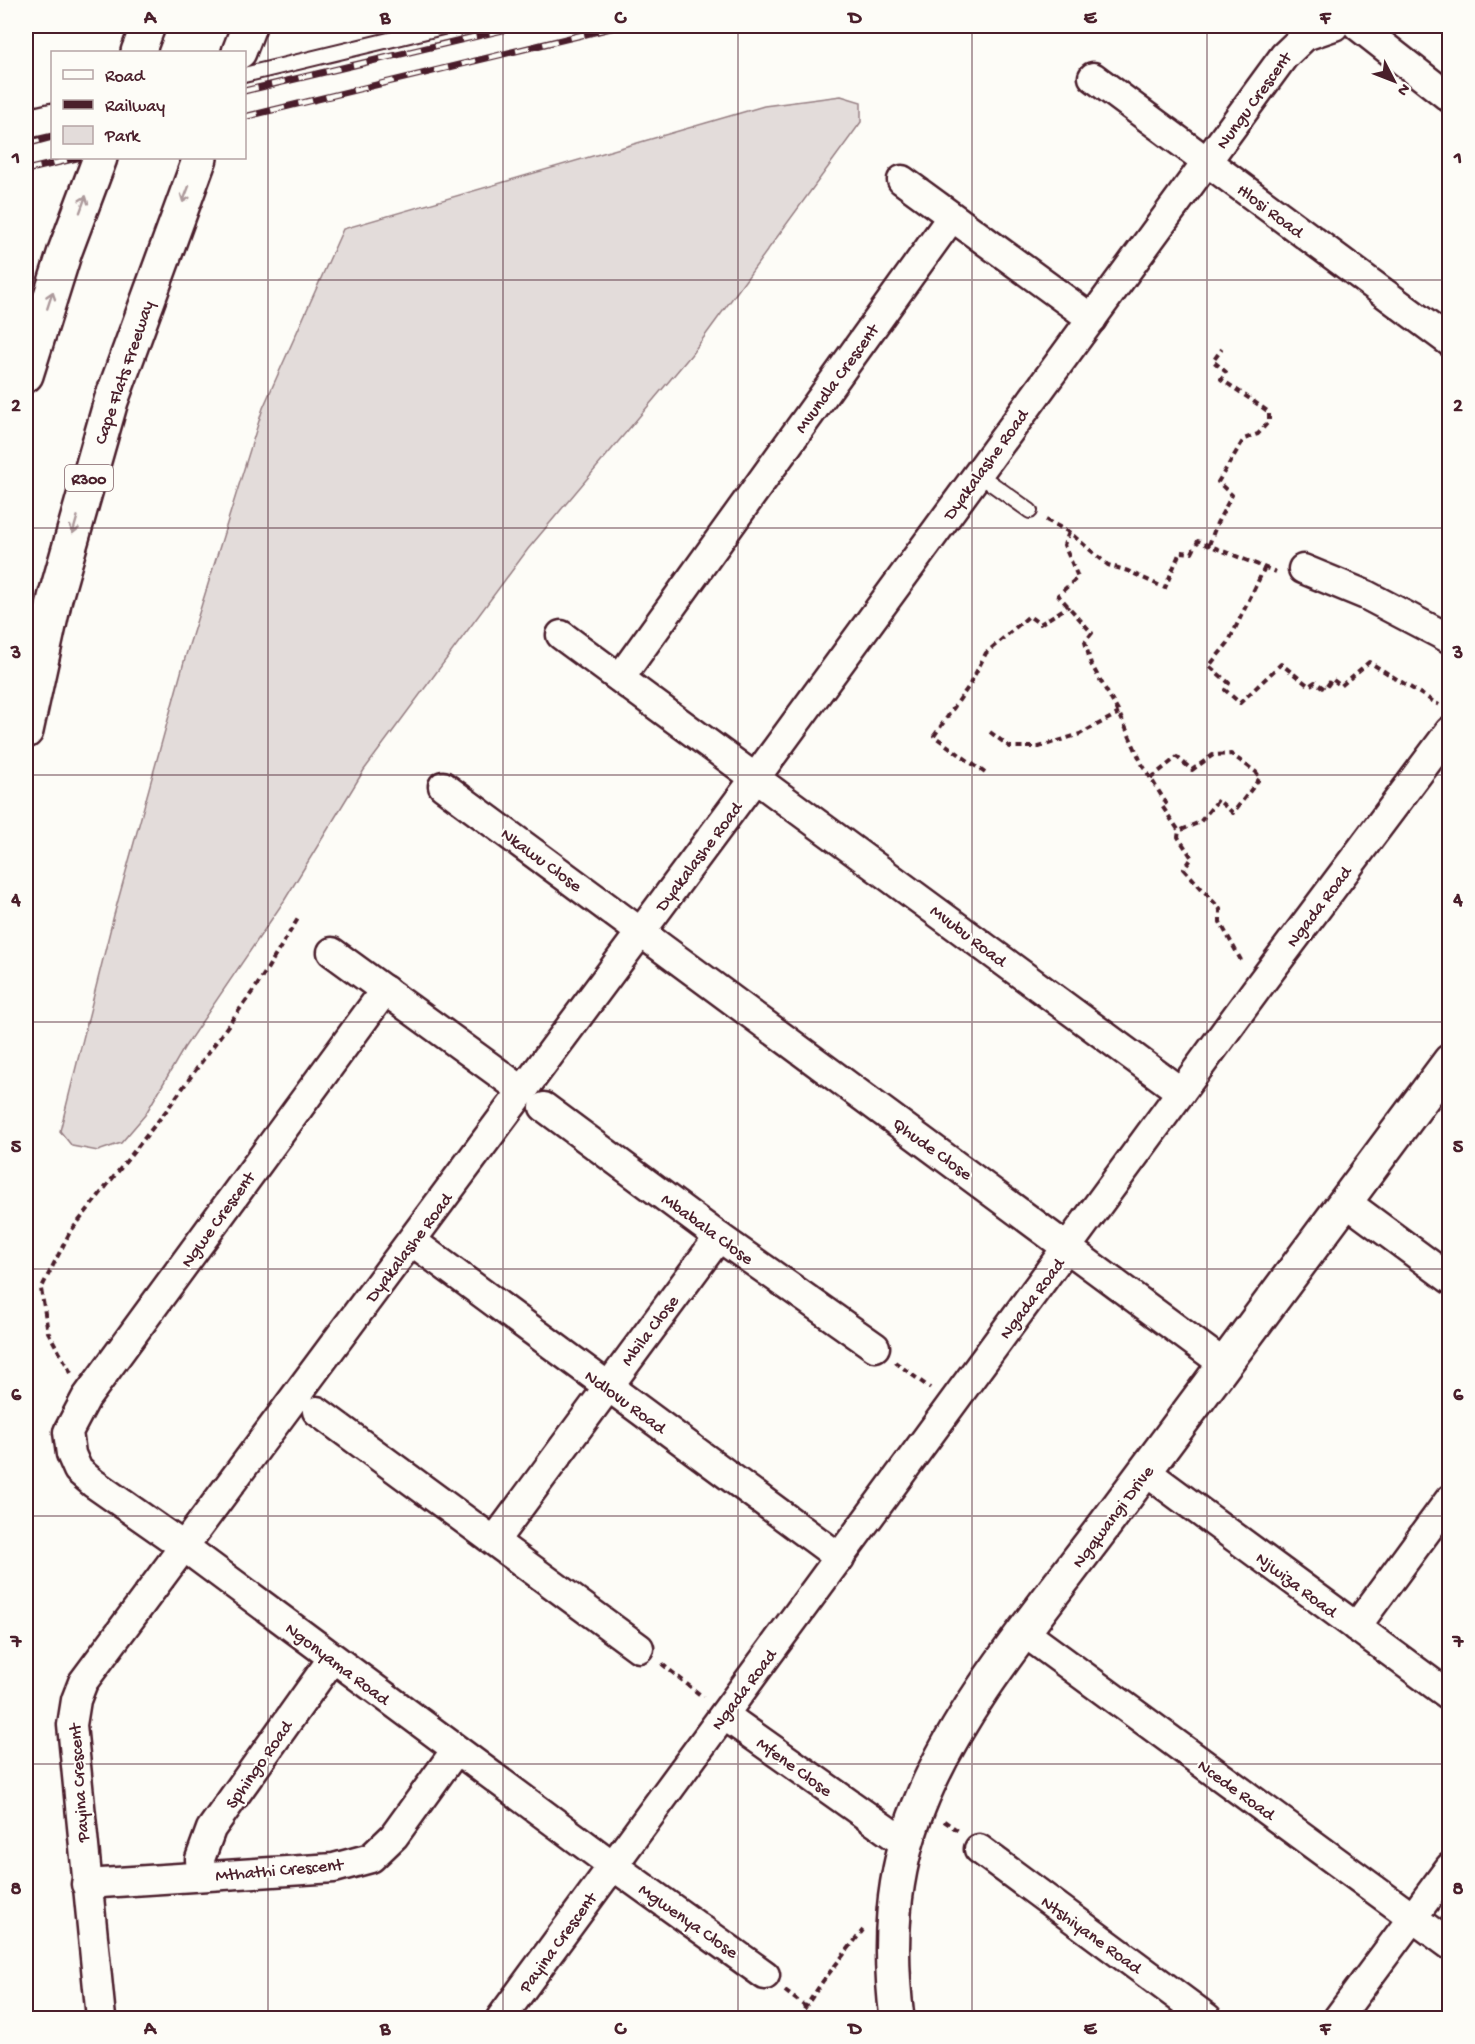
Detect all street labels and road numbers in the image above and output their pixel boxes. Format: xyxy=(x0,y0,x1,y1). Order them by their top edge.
street label: Nungu Crescent xyxy=(1213,47,1298,154)
street label: Hlosi Road xyxy=(1232,180,1308,245)
street label: Cape Flats Freeway xyxy=(91,298,160,447)
street label: Mvundla Crescent xyxy=(791,320,886,438)
street label: Dyakalashe Road xyxy=(939,405,1035,526)
road number: R300 xyxy=(65,465,113,491)
street label: Dyakalashe Road xyxy=(651,797,749,917)
street label: Nkawu Close xyxy=(496,824,586,898)
street label: Ngada Road xyxy=(1283,862,1358,952)
street label: Mvubu Road xyxy=(925,901,1011,973)
street label: Qhude Close xyxy=(888,1114,976,1186)
street label: Ngwe Crescent xyxy=(177,1167,262,1272)
street label: Dyakalashe Road xyxy=(361,1188,459,1308)
street label: Mbabala Close xyxy=(656,1190,757,1271)
street label: Ngada Road xyxy=(996,1254,1071,1344)
street label: Mbila Close xyxy=(618,1291,685,1371)
street label: Ndlovu Road xyxy=(580,1366,671,1440)
street label: Ngqwangi Drive xyxy=(1069,1462,1160,1573)
street label: Njwiza Road xyxy=(1251,1549,1341,1624)
street label: Ngonyama Road xyxy=(280,1619,394,1712)
street label: Ngada Road xyxy=(708,1645,783,1735)
street label: Sphingo Road xyxy=(222,1716,299,1813)
street label: Payina Crescent xyxy=(66,1721,95,1844)
street label: Mfene Close xyxy=(752,1734,836,1803)
street label: Ncede Road xyxy=(1193,1756,1280,1827)
street label: Mthathi Crescent xyxy=(215,1855,346,1888)
street label: Mgwenya Close xyxy=(634,1880,742,1964)
street label: Payina Crescent xyxy=(515,1888,603,1999)
street label: Ntshiyane Road xyxy=(1036,1892,1146,1981)

